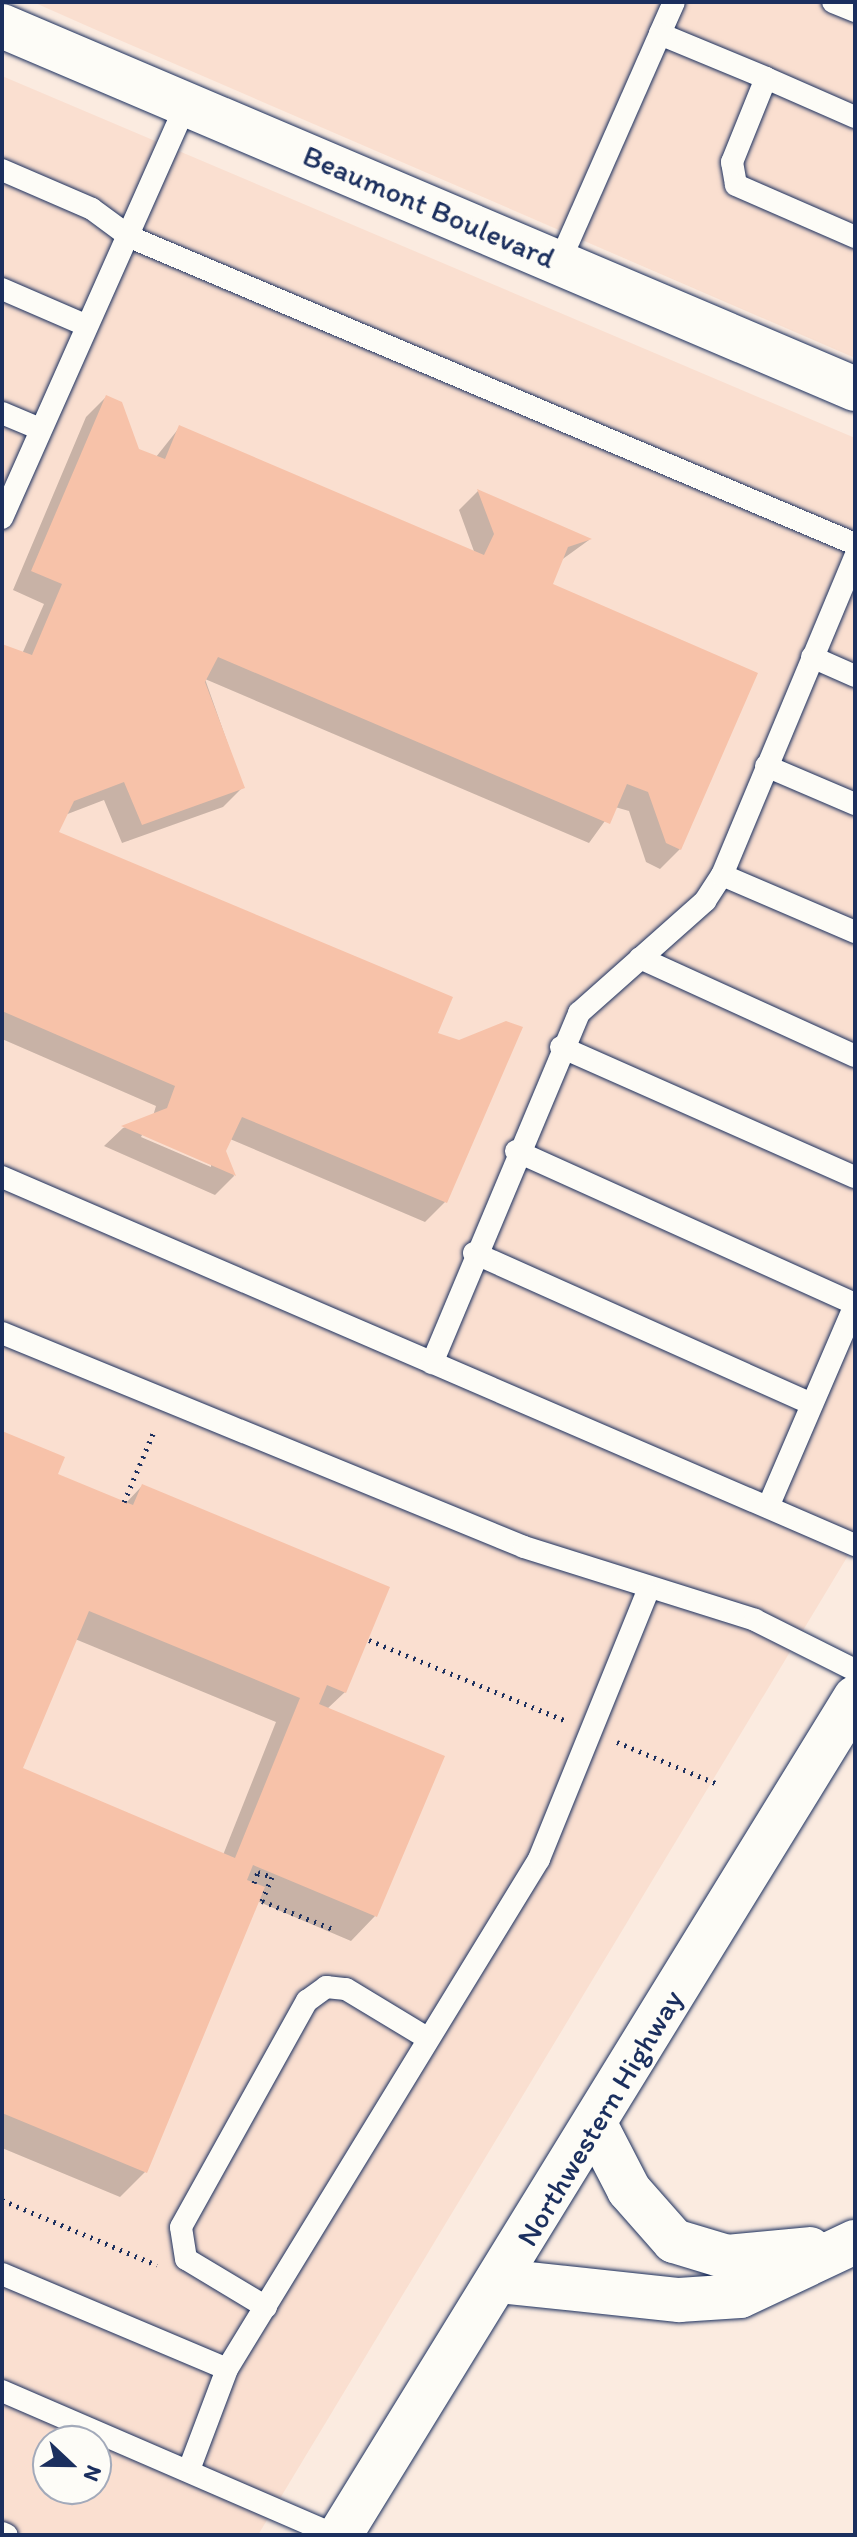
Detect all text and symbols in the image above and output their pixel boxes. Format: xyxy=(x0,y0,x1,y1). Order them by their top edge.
street label: Beaumont Boulevard xyxy=(297,137,561,277)
street label: Northwestern Highway xyxy=(509,1984,691,2252)
north arrow xyxy=(32,2425,112,2505)
text: N xyxy=(78,2461,108,2485)

